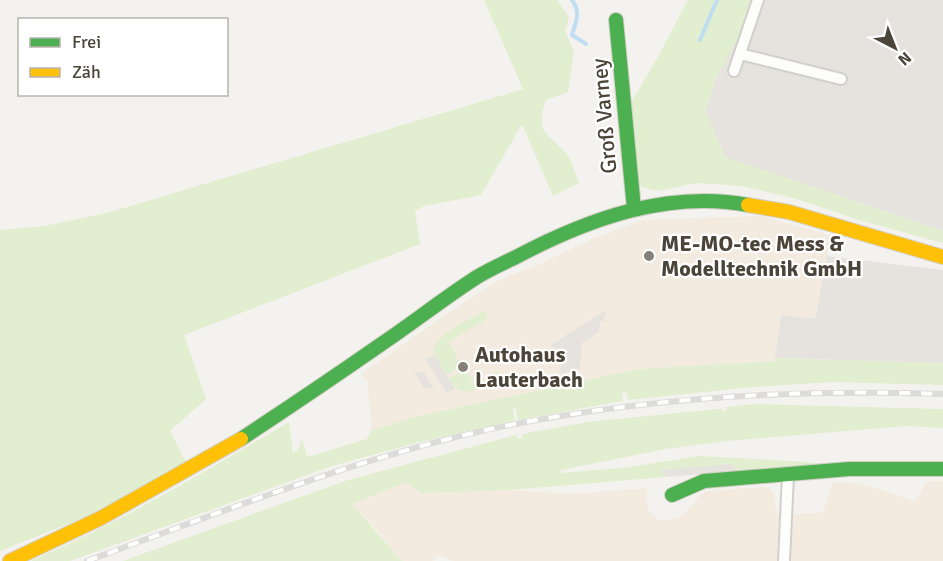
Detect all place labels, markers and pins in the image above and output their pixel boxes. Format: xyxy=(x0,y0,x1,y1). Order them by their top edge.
place label: ME-MO-tec Mess & Modelltechnik GmbH xyxy=(661,230,862,282)
marker: ME-MO-tec Mess & Modelltechnik GmbH xyxy=(642,249,656,263)
place label: Autohaus Lauterbach xyxy=(475,341,583,393)
marker: Autohaus Lauterbach xyxy=(456,360,470,374)

